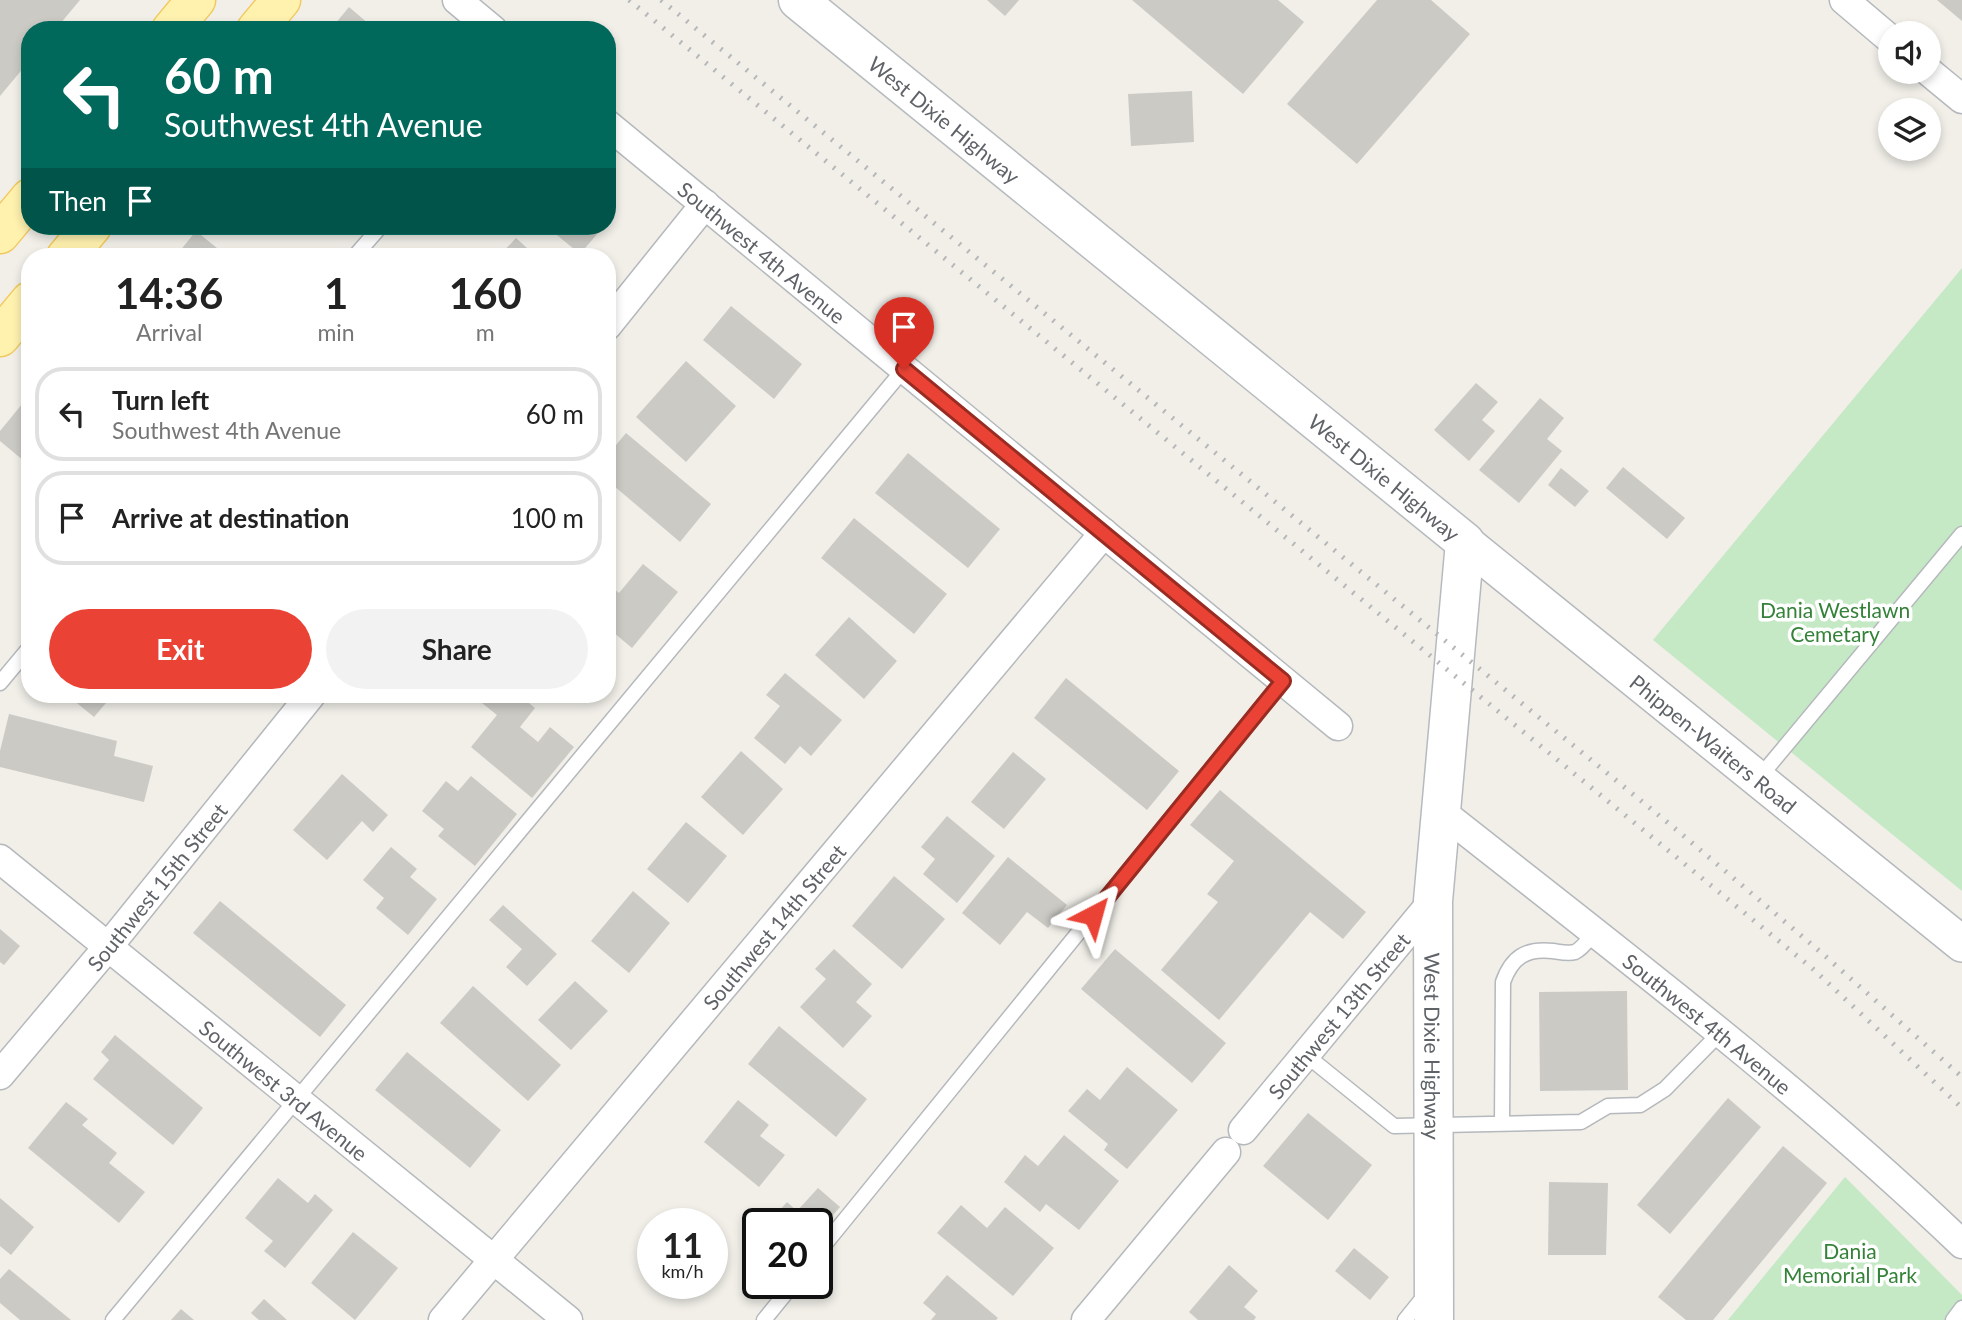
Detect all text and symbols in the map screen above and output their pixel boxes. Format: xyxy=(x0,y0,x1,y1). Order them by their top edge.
map controls xyxy=(1878,21,1941,161)
button: sound xyxy=(1878,21,1941,84)
text: 60 m xyxy=(164,46,274,104)
icon: left xyxy=(49,49,140,140)
street label: West Dixie Highway xyxy=(864,50,1025,188)
button: layers xyxy=(1878,98,1941,161)
text: Southwest 4th Avenue xyxy=(164,105,483,144)
street label: Southwest 4th Avenue xyxy=(673,176,851,328)
icon: arrive xyxy=(121,182,159,220)
text: Then xyxy=(49,185,107,217)
text: 14:36 xyxy=(115,268,223,318)
text: 1 xyxy=(324,268,348,318)
text: 160 xyxy=(449,268,522,318)
pin xyxy=(874,297,934,369)
icon: arrive xyxy=(885,308,923,346)
text: Arrival xyxy=(136,318,202,346)
text: min xyxy=(317,318,355,346)
text: m xyxy=(476,318,495,346)
text: Turn left xyxy=(112,384,209,416)
icon: left xyxy=(53,395,91,433)
text: 60 m xyxy=(526,398,584,430)
street label: West Dixie Highway xyxy=(1304,408,1465,546)
text: Southwest 4th Avenue xyxy=(112,416,341,444)
icon: arrive xyxy=(53,499,91,537)
text: Arrive at destination xyxy=(112,502,349,534)
text: 100 m xyxy=(511,502,584,534)
park label: Dania Westlawn Cemetary xyxy=(1760,597,1910,646)
button: Exit xyxy=(49,609,312,689)
button: Share xyxy=(326,609,588,689)
street label: Phippen-Waiters Road xyxy=(1626,669,1802,818)
street label: Southwest 15th Street xyxy=(81,797,232,975)
street label: Southwest 14th Street xyxy=(697,838,850,1014)
position arrow xyxy=(1056,878,1130,952)
street label: Southwest 13th Street xyxy=(1262,927,1414,1103)
street label: Southwest 4th Avenue xyxy=(1619,947,1797,1099)
street label: West Dixie Highway xyxy=(1421,952,1446,1140)
street label: Southwest 3rd Avenue xyxy=(195,1014,373,1165)
speed limit sign: 20 xyxy=(742,1208,833,1299)
text: 11 xyxy=(662,1223,703,1265)
park label: Dania Memorial Park xyxy=(1783,1238,1917,1287)
text: km/h xyxy=(661,1260,704,1282)

